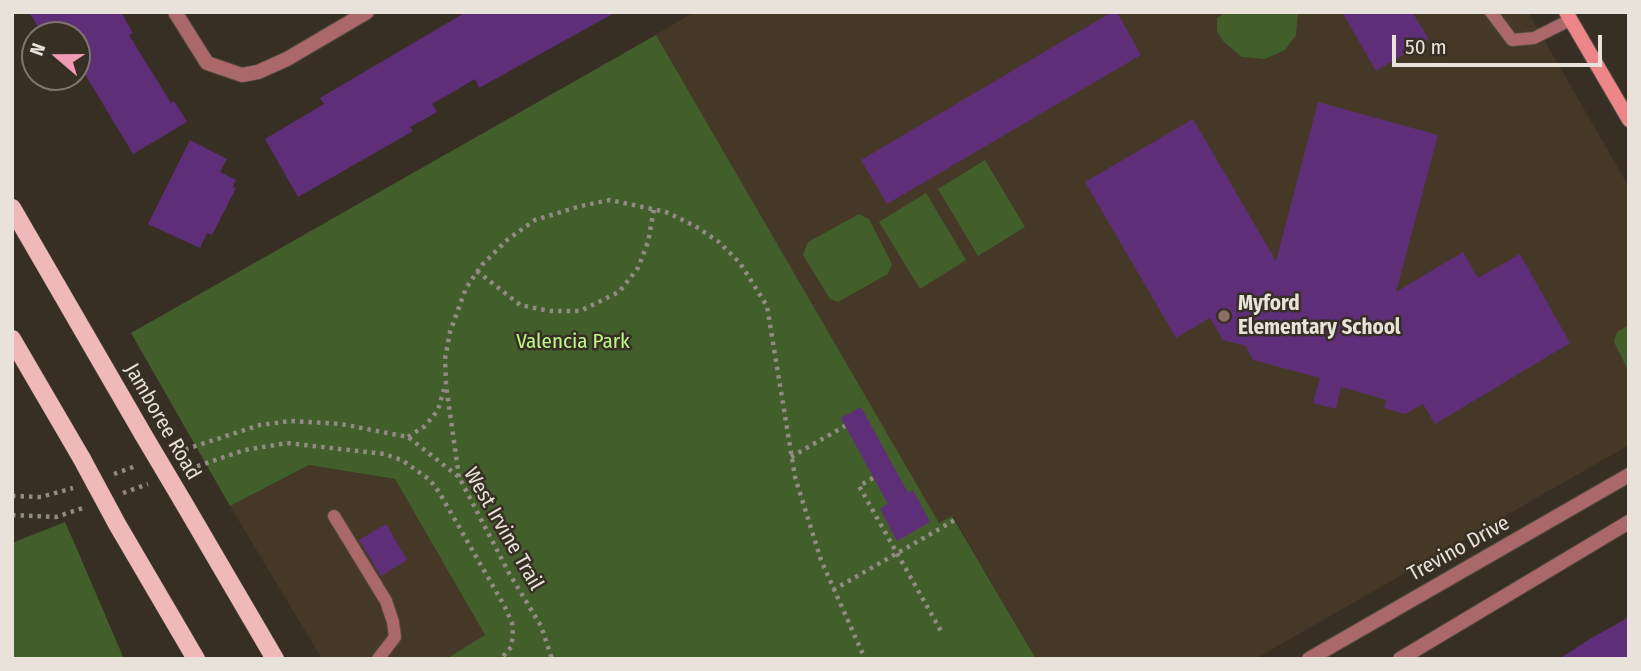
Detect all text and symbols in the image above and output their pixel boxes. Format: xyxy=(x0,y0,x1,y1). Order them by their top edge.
north arrow xyxy=(21,21,91,91)
scale bar xyxy=(1396,21,1606,65)
text: 50 m xyxy=(1405,34,1447,60)
text: N xyxy=(25,40,50,59)
place label: Myford Elementary School xyxy=(1238,291,1401,341)
marker: Myford Elementary School xyxy=(1216,308,1232,324)
park label: Valencia Park xyxy=(516,329,630,355)
street label: Jamboree Road xyxy=(119,359,205,485)
street label: West Irvine Trail xyxy=(458,463,548,595)
street label: Trevino Drive xyxy=(1404,511,1514,587)

